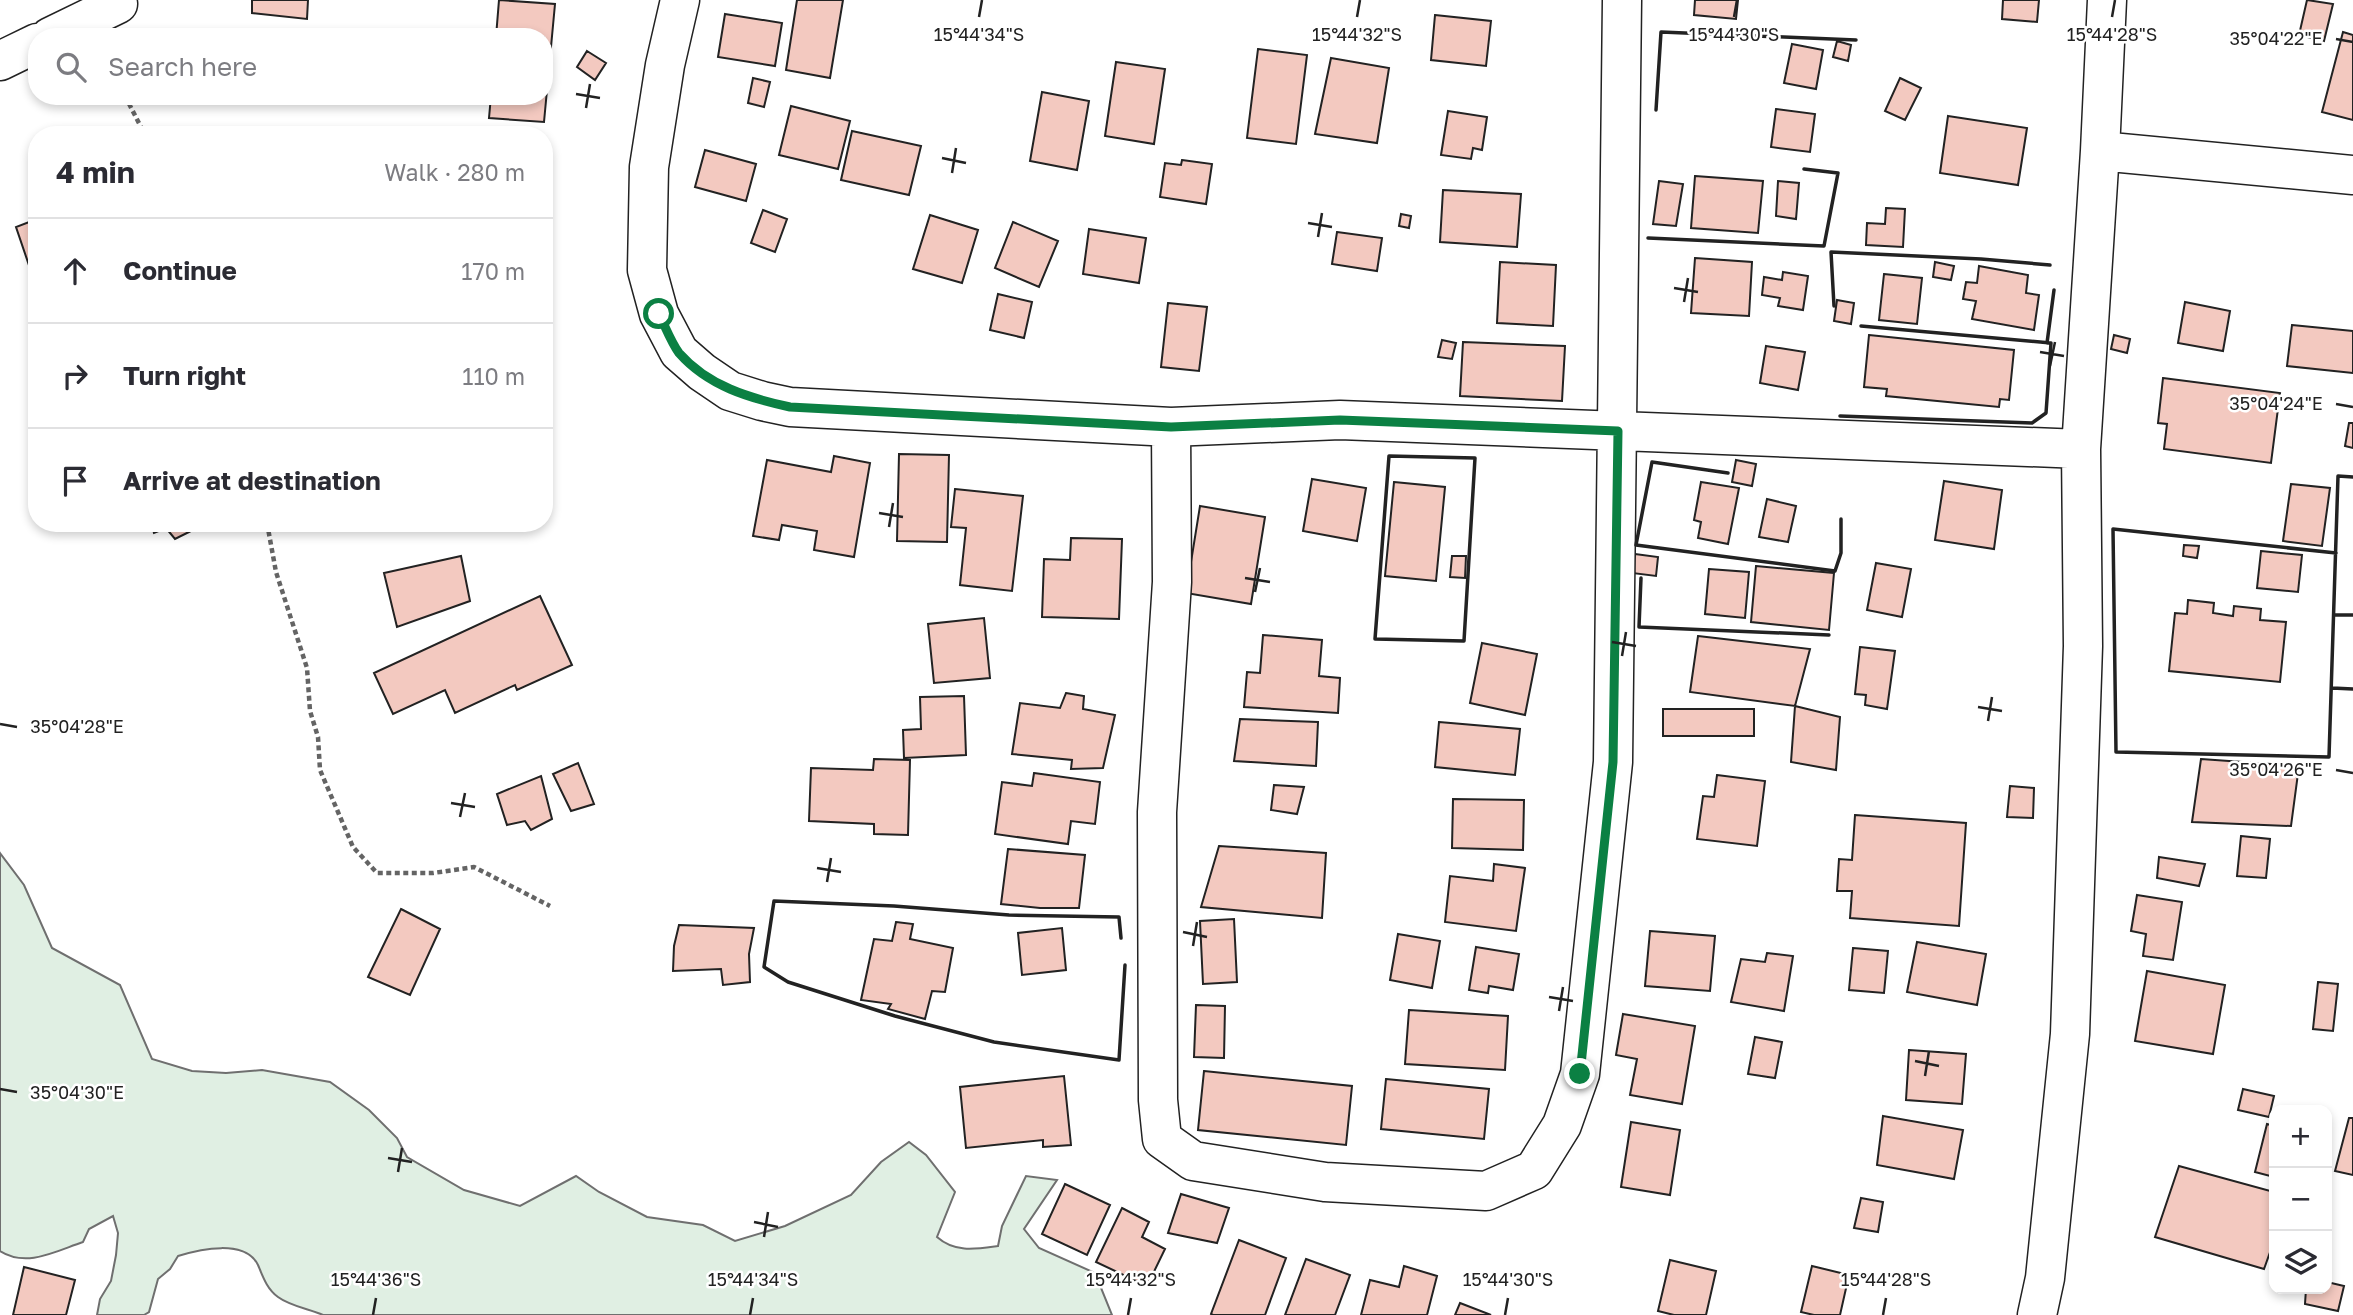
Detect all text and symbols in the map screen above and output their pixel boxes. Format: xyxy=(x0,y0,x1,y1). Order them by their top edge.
text: 15°44'34"S xyxy=(934,23,1024,45)
text: 15°44'32"S xyxy=(1312,23,1402,45)
text: 15°44'30"S xyxy=(1689,23,1779,45)
text: 15°44'28"S xyxy=(2067,23,2157,45)
text: 35°04'22"E xyxy=(2230,27,2322,49)
search box xyxy=(28,28,553,105)
icon: search xyxy=(52,48,90,86)
text: Search here xyxy=(108,51,257,82)
text: 4 min xyxy=(56,154,135,190)
text: Walk · 280 m xyxy=(384,158,525,186)
icon: ahead xyxy=(56,252,94,290)
text: Continue xyxy=(123,255,237,286)
text: 170 m xyxy=(461,257,525,285)
route start xyxy=(643,298,674,329)
icon: right xyxy=(56,357,94,395)
text: Turn right xyxy=(123,360,246,391)
text: 110 m xyxy=(462,362,525,390)
text: 35°04'24"E xyxy=(2229,392,2323,414)
icon: arrive xyxy=(56,462,94,500)
text: Arrive at destination xyxy=(123,465,381,496)
text: 35°04'28"E xyxy=(30,715,124,737)
text: 35°04'26"E xyxy=(2229,758,2323,780)
route end xyxy=(1564,1058,1595,1089)
text: 35°04'30"E xyxy=(30,1081,124,1103)
map controls xyxy=(2269,1105,2332,1294)
button: + xyxy=(2269,1105,2332,1168)
button: − xyxy=(2269,1168,2332,1231)
button: layers xyxy=(2269,1231,2332,1294)
text: 15°44'36"S xyxy=(331,1268,421,1290)
text: 15°44'34"S xyxy=(708,1268,798,1290)
text: 15°44'32"S xyxy=(1086,1268,1176,1290)
text: 15°44'30"S xyxy=(1463,1268,1553,1290)
text: 15°44'28"S xyxy=(1841,1268,1931,1290)

